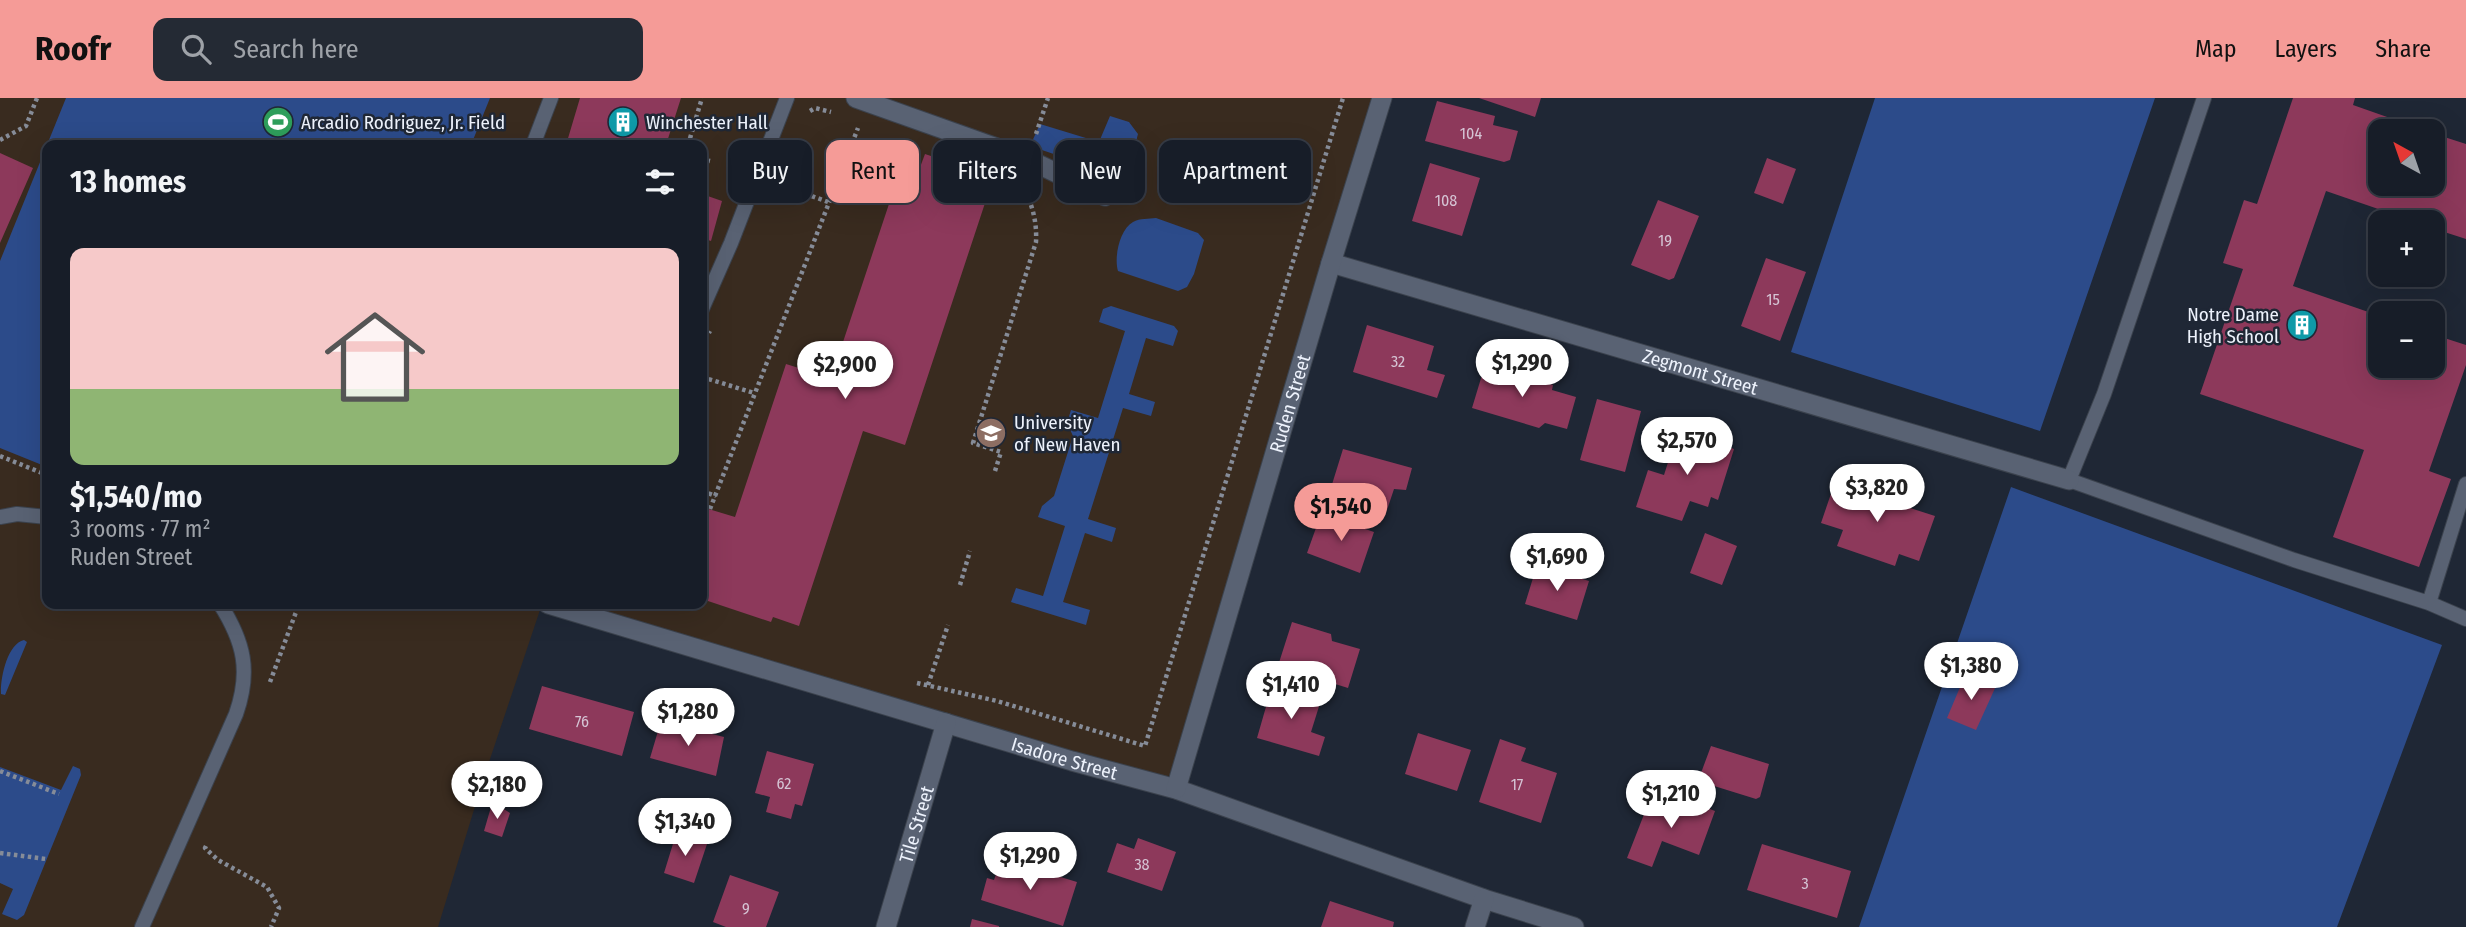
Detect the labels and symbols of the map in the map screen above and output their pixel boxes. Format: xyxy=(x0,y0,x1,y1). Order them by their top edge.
sports icon: Arcadio Rodriguez, Jr. Field xyxy=(261,105,295,139)
building icon: Winchester Hall xyxy=(606,105,640,139)
place label: Arcadio Rodriguez, Jr. Field xyxy=(301,111,505,134)
place label: Winchester Hall xyxy=(646,111,768,134)
north arrow xyxy=(2368,119,2445,196)
house number: 104 xyxy=(1460,124,1482,143)
house number: 108 xyxy=(1435,191,1457,210)
house number: 19 xyxy=(1658,231,1672,250)
house number: 15 xyxy=(1766,290,1780,309)
place label: Notre Dame High School xyxy=(2187,303,2279,348)
building icon: Notre Dame High School xyxy=(2285,308,2319,342)
pin: $1,290 xyxy=(1465,340,1579,399)
pin: $2,900 xyxy=(788,342,902,401)
street label: Zegmont Street xyxy=(1640,344,1761,400)
street label: Ruden Street xyxy=(1264,351,1315,455)
house number: 32 xyxy=(1391,352,1405,371)
place label: University of New Haven xyxy=(1014,411,1120,456)
school or university icon: University of New Haven xyxy=(974,416,1008,450)
pin: $2,570 xyxy=(1630,418,1744,477)
pin: $3,820 xyxy=(1820,464,1934,524)
pin: $1,540 xyxy=(1284,484,1398,543)
pin: $1,690 xyxy=(1500,533,1614,593)
pin: $1,380 xyxy=(1914,642,2028,702)
pin: $1,410 xyxy=(1234,662,1348,721)
pin: $1,280 xyxy=(631,688,745,748)
house number: 76 xyxy=(575,712,589,731)
street label: Isadore Street xyxy=(1009,732,1121,784)
pin: $2,180 xyxy=(440,762,554,821)
pin: $1,210 xyxy=(1614,770,1728,830)
house number: 62 xyxy=(777,774,791,793)
house number: 17 xyxy=(1511,775,1524,794)
street label: Tile Street xyxy=(894,782,939,866)
pin: $1,340 xyxy=(628,798,742,858)
pin: $1,290 xyxy=(973,832,1087,892)
house number: 38 xyxy=(1134,855,1150,874)
house number: 3 xyxy=(1801,874,1809,893)
house number: 9 xyxy=(742,899,750,918)

